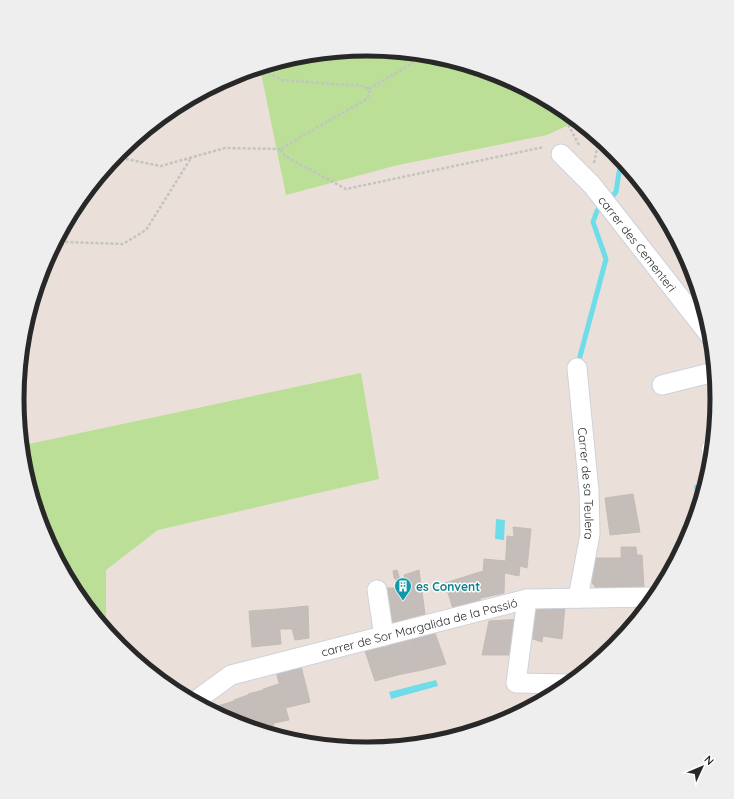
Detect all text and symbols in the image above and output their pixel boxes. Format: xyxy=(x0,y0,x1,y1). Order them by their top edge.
street label: carrer des Cementeri xyxy=(596,193,680,294)
street label: Carrer de sa Teulera xyxy=(575,426,598,541)
building icon: es Convent xyxy=(393,576,413,601)
place label: es Convent xyxy=(416,579,480,594)
street label: carrer de Sor Margalida de la Passió xyxy=(319,594,519,659)
north arrow xyxy=(682,747,722,787)
text: N xyxy=(701,752,717,768)

